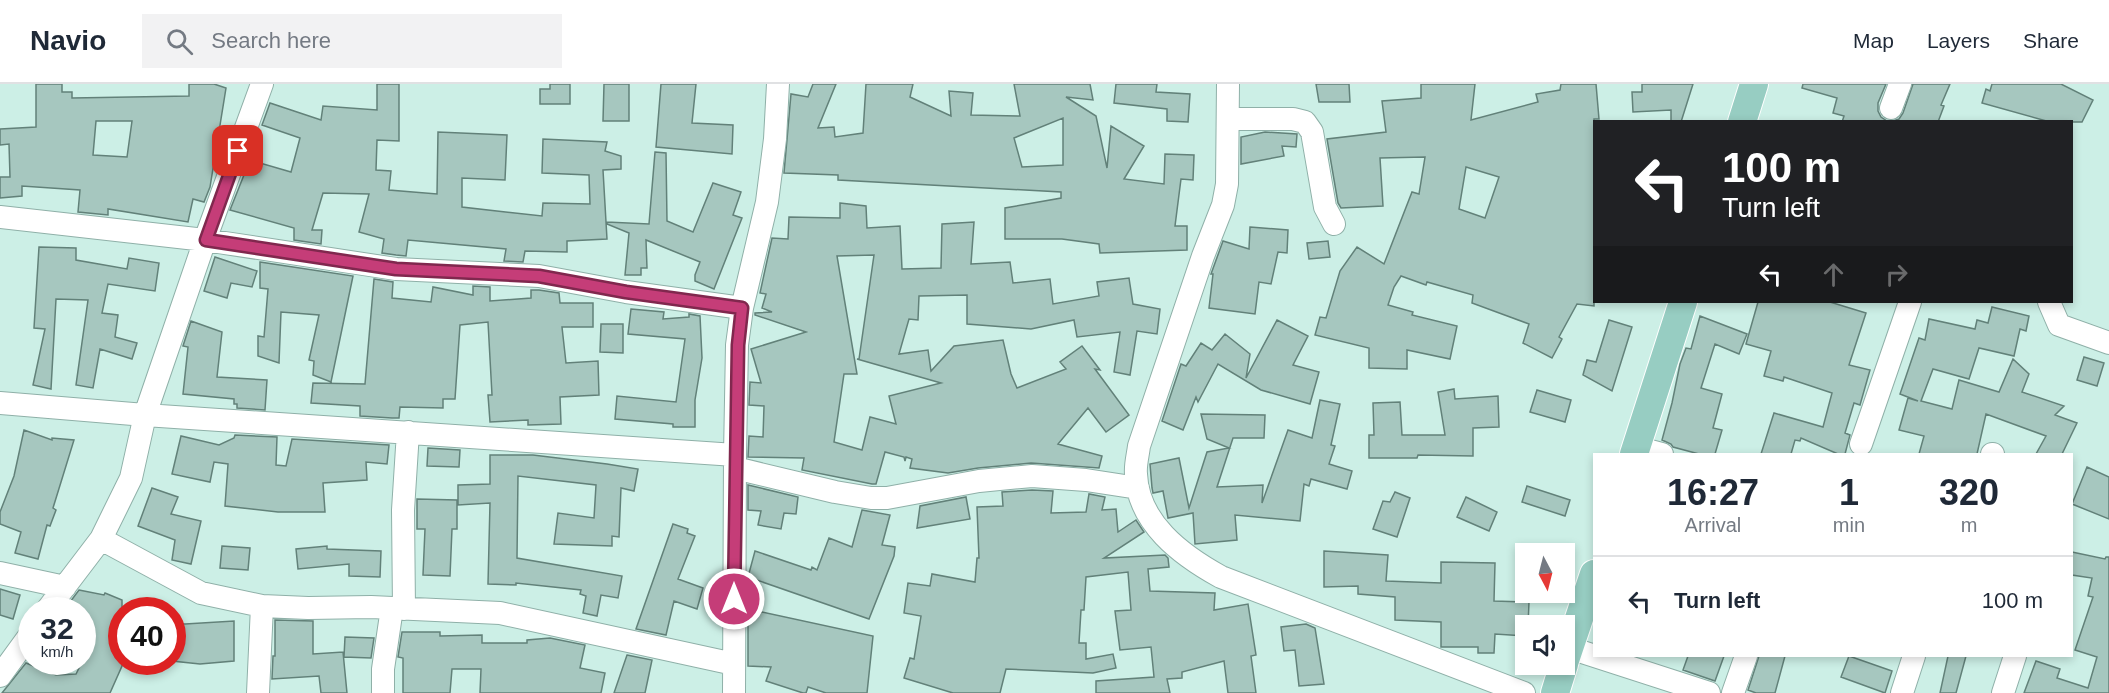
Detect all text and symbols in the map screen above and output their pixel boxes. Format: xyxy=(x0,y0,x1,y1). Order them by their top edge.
search box xyxy=(142,14,562,68)
text: Navio xyxy=(30,25,106,56)
icon: search xyxy=(163,25,196,58)
text: Search here xyxy=(211,28,331,53)
text: Map xyxy=(1853,29,1894,52)
text: Layers xyxy=(1927,29,1990,52)
text: Share xyxy=(2023,29,2079,52)
pin xyxy=(212,125,263,176)
icon: arrive xyxy=(221,134,254,167)
icon: left xyxy=(1623,144,1701,222)
text: 100 m xyxy=(1722,144,1841,191)
text: Turn left xyxy=(1722,193,1820,223)
icon: left xyxy=(1754,258,1787,291)
icon: ahead xyxy=(1817,258,1850,291)
icon: right xyxy=(1880,258,1913,291)
text: 16:27 xyxy=(1667,472,1759,513)
text: 1 xyxy=(1839,472,1859,513)
text: 320 xyxy=(1939,472,1999,513)
text: Arrival xyxy=(1685,514,1741,536)
text: min xyxy=(1833,514,1865,536)
text: m xyxy=(1961,514,1977,536)
north arrow xyxy=(1515,543,1575,603)
map controls xyxy=(1515,543,1575,675)
position arrow xyxy=(702,567,766,631)
icon: left xyxy=(1623,585,1656,618)
text: Turn left xyxy=(1674,588,1760,613)
text: 100 m xyxy=(1982,588,2043,613)
speed limit sign: 40 xyxy=(108,597,186,675)
text: 32 xyxy=(40,612,74,645)
button: sound xyxy=(1515,615,1575,675)
text: km/h xyxy=(41,643,73,660)

